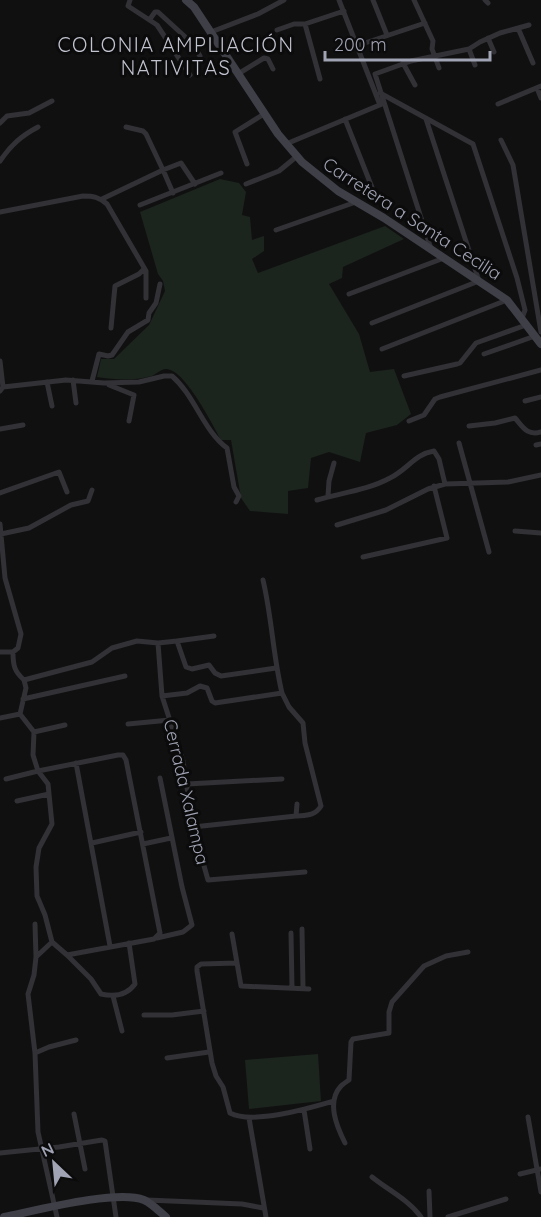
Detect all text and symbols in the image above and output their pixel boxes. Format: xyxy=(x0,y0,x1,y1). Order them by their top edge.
scale bar xyxy=(325,24,490,62)
district label: COLONIA AMPLIACIÓN NATIVITAS xyxy=(58,32,294,80)
text: 200 m xyxy=(334,33,387,56)
street label: Carretera a Santa Cecilia xyxy=(319,152,506,285)
street label: Cerrada Xalampa xyxy=(159,717,214,867)
north arrow xyxy=(24,1133,84,1193)
text: N xyxy=(38,1138,57,1161)

